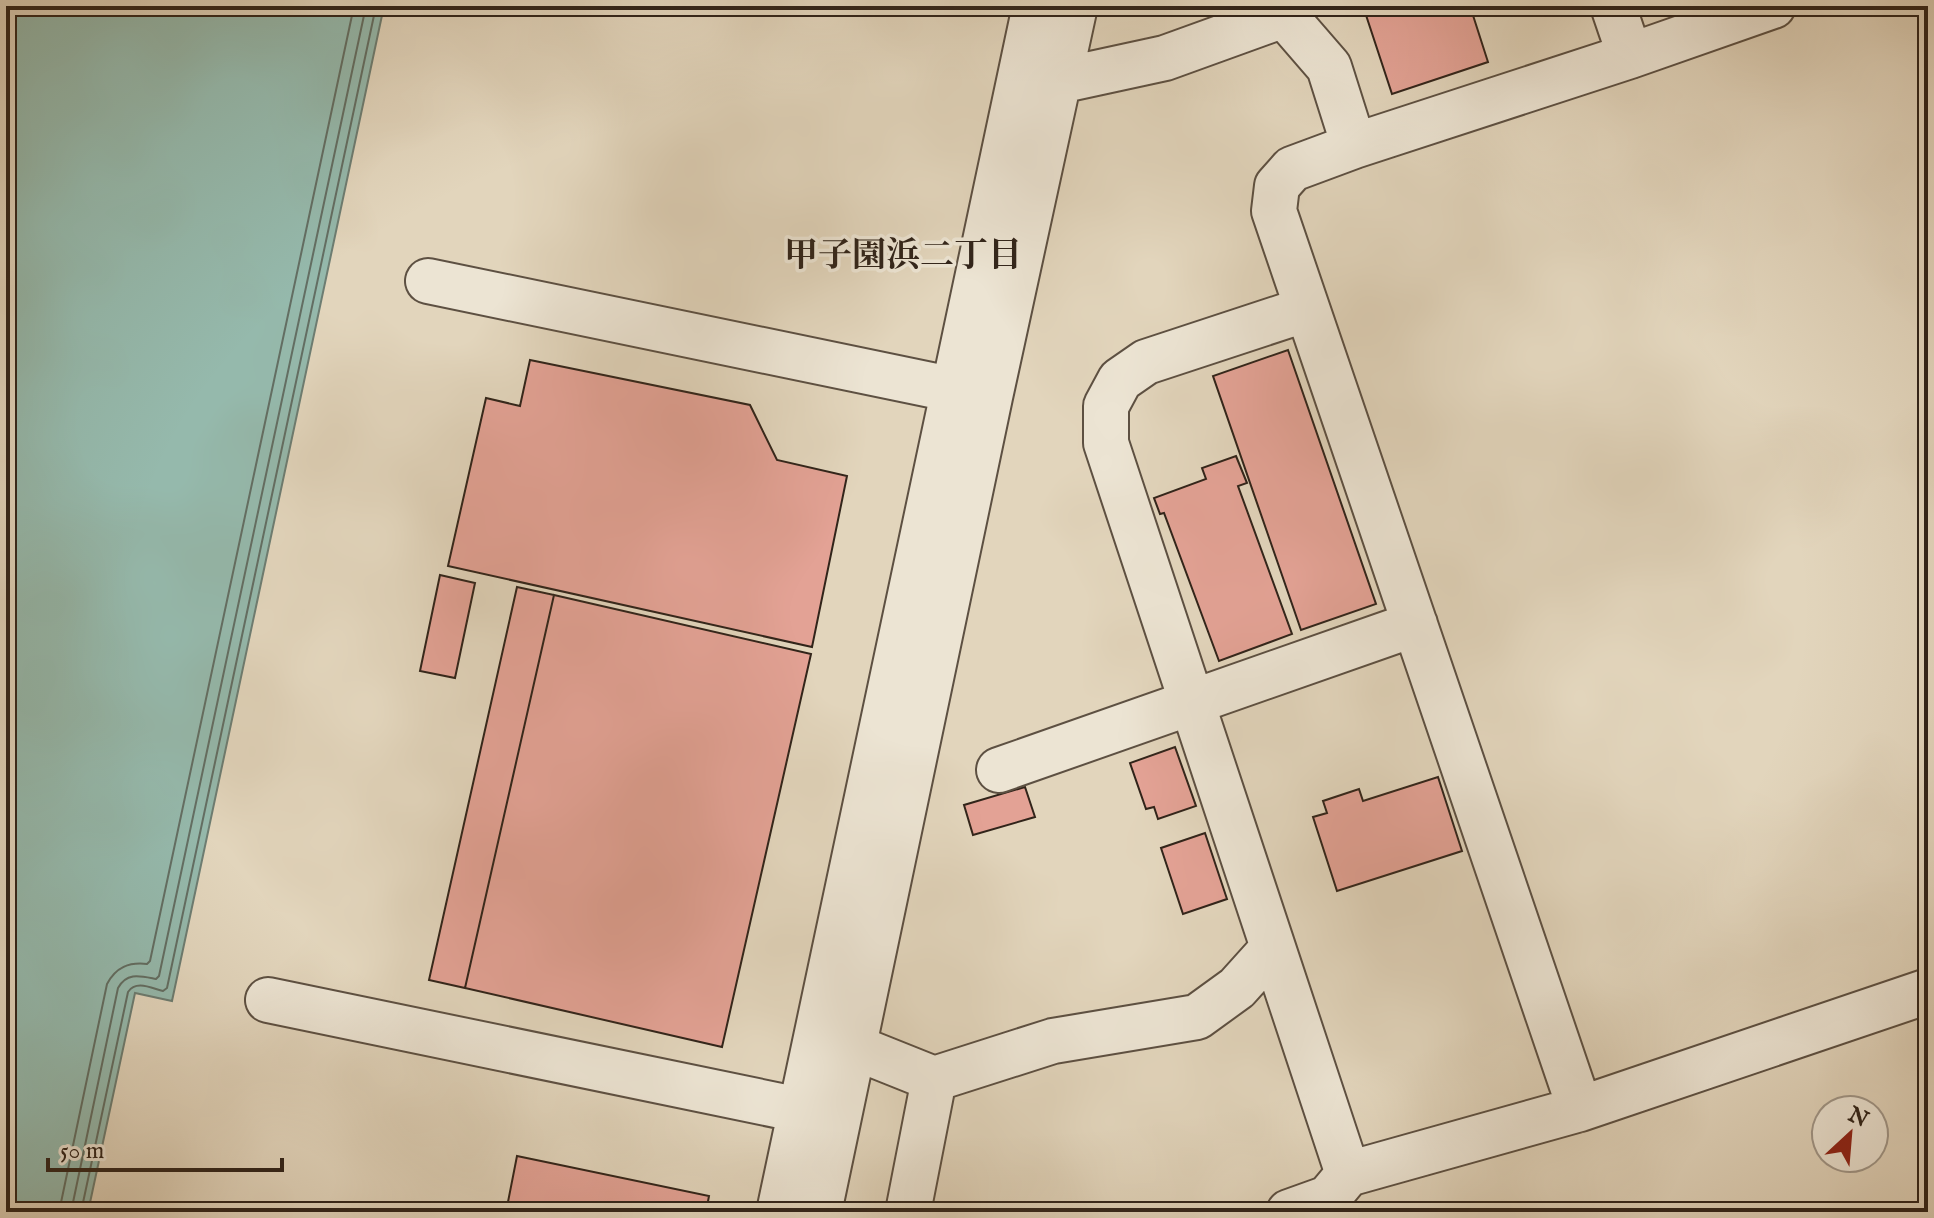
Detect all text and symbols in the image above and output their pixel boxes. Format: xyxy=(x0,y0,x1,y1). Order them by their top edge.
district label: 甲子園浜二丁目 xyxy=(784,235,1022,278)
north arrow xyxy=(1810,1094,1890,1174)
text: N xyxy=(1842,1101,1873,1135)
scale bar xyxy=(48,1122,282,1172)
text: 50 m xyxy=(60,1136,104,1167)

